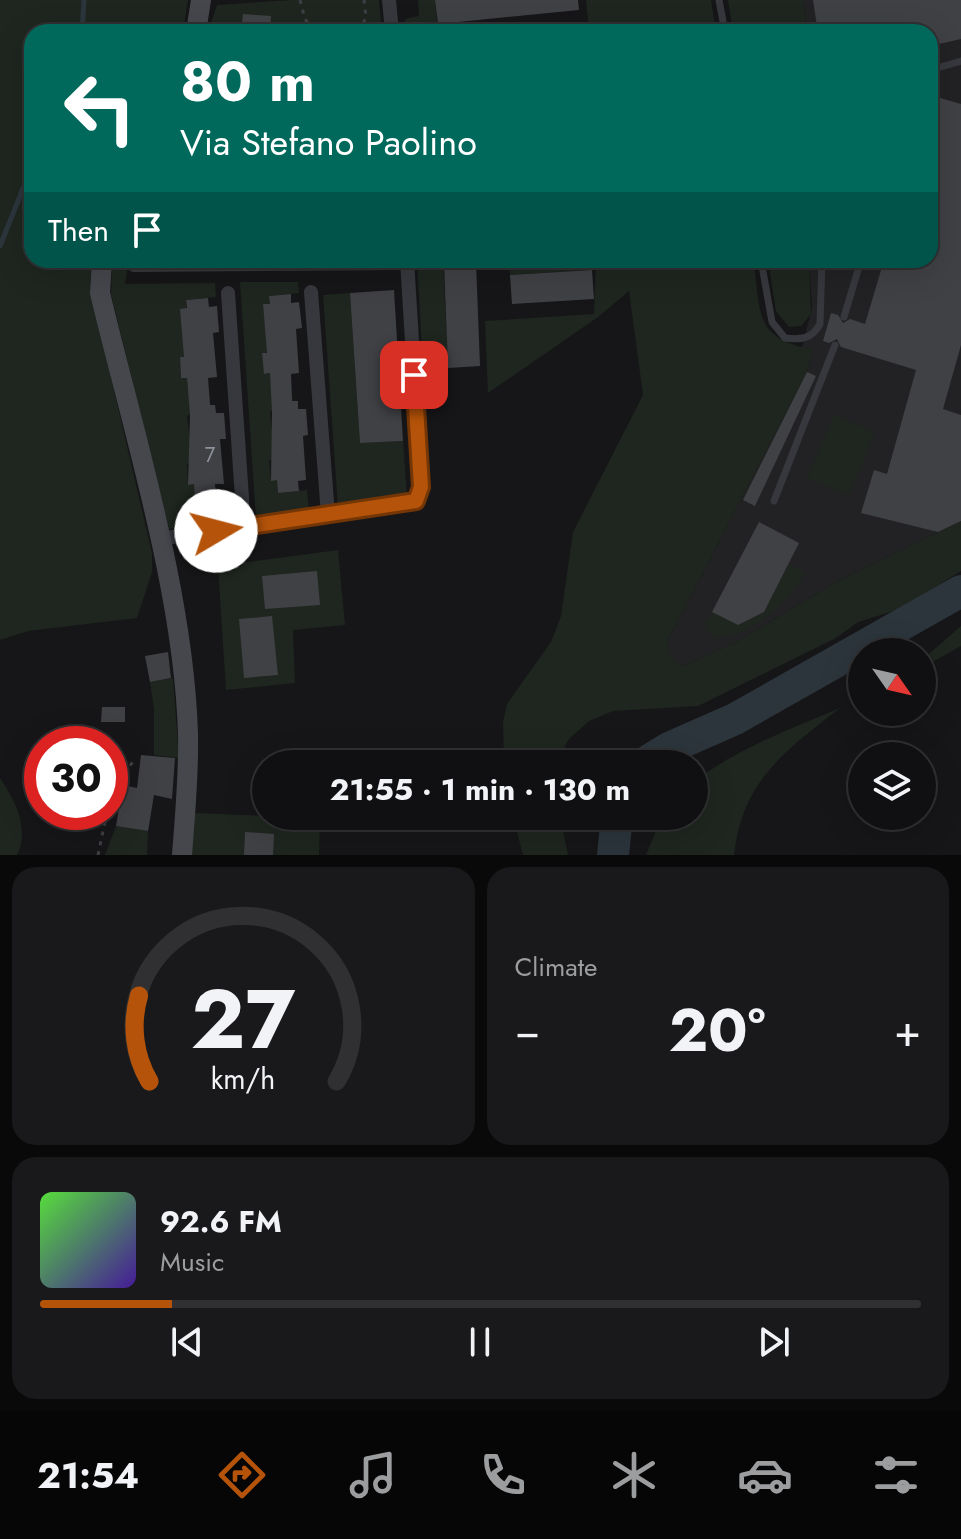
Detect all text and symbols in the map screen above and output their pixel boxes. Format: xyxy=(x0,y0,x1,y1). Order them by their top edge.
text: 80 m xyxy=(180,41,315,122)
icon: left xyxy=(48,56,152,160)
text: Via Stefano Paolino xyxy=(180,116,477,168)
icon: arrive xyxy=(125,208,169,252)
text: Then xyxy=(48,209,109,252)
pin xyxy=(380,341,448,409)
icon: arrive xyxy=(392,353,436,397)
house number: 7 xyxy=(205,441,216,470)
position arrow xyxy=(174,489,258,573)
north arrow xyxy=(848,638,936,726)
map controls xyxy=(848,638,936,830)
speed limit sign: 30 xyxy=(24,726,128,830)
button: layers xyxy=(848,742,936,830)
text: 21:55 · 1 min · 130 m xyxy=(330,768,630,811)
text: Climate xyxy=(515,948,597,986)
text: 27 xyxy=(191,959,296,1079)
text: 20° xyxy=(669,987,766,1074)
text: − xyxy=(515,999,540,1063)
text: + xyxy=(894,999,921,1063)
text: km/h xyxy=(211,1058,276,1100)
text: 92.6 FM xyxy=(160,1200,282,1243)
text: Music xyxy=(160,1243,224,1281)
icon: previous xyxy=(165,1320,209,1364)
icon: pause xyxy=(458,1320,502,1364)
icon: next xyxy=(752,1320,796,1364)
icon: directions xyxy=(214,1447,270,1503)
icon: music xyxy=(345,1447,401,1503)
icon: phone xyxy=(475,1447,531,1503)
icon: climate xyxy=(606,1447,662,1503)
icon: car xyxy=(737,1447,793,1503)
icon: filters xyxy=(868,1447,924,1503)
text: 21:54 xyxy=(37,1449,139,1501)

